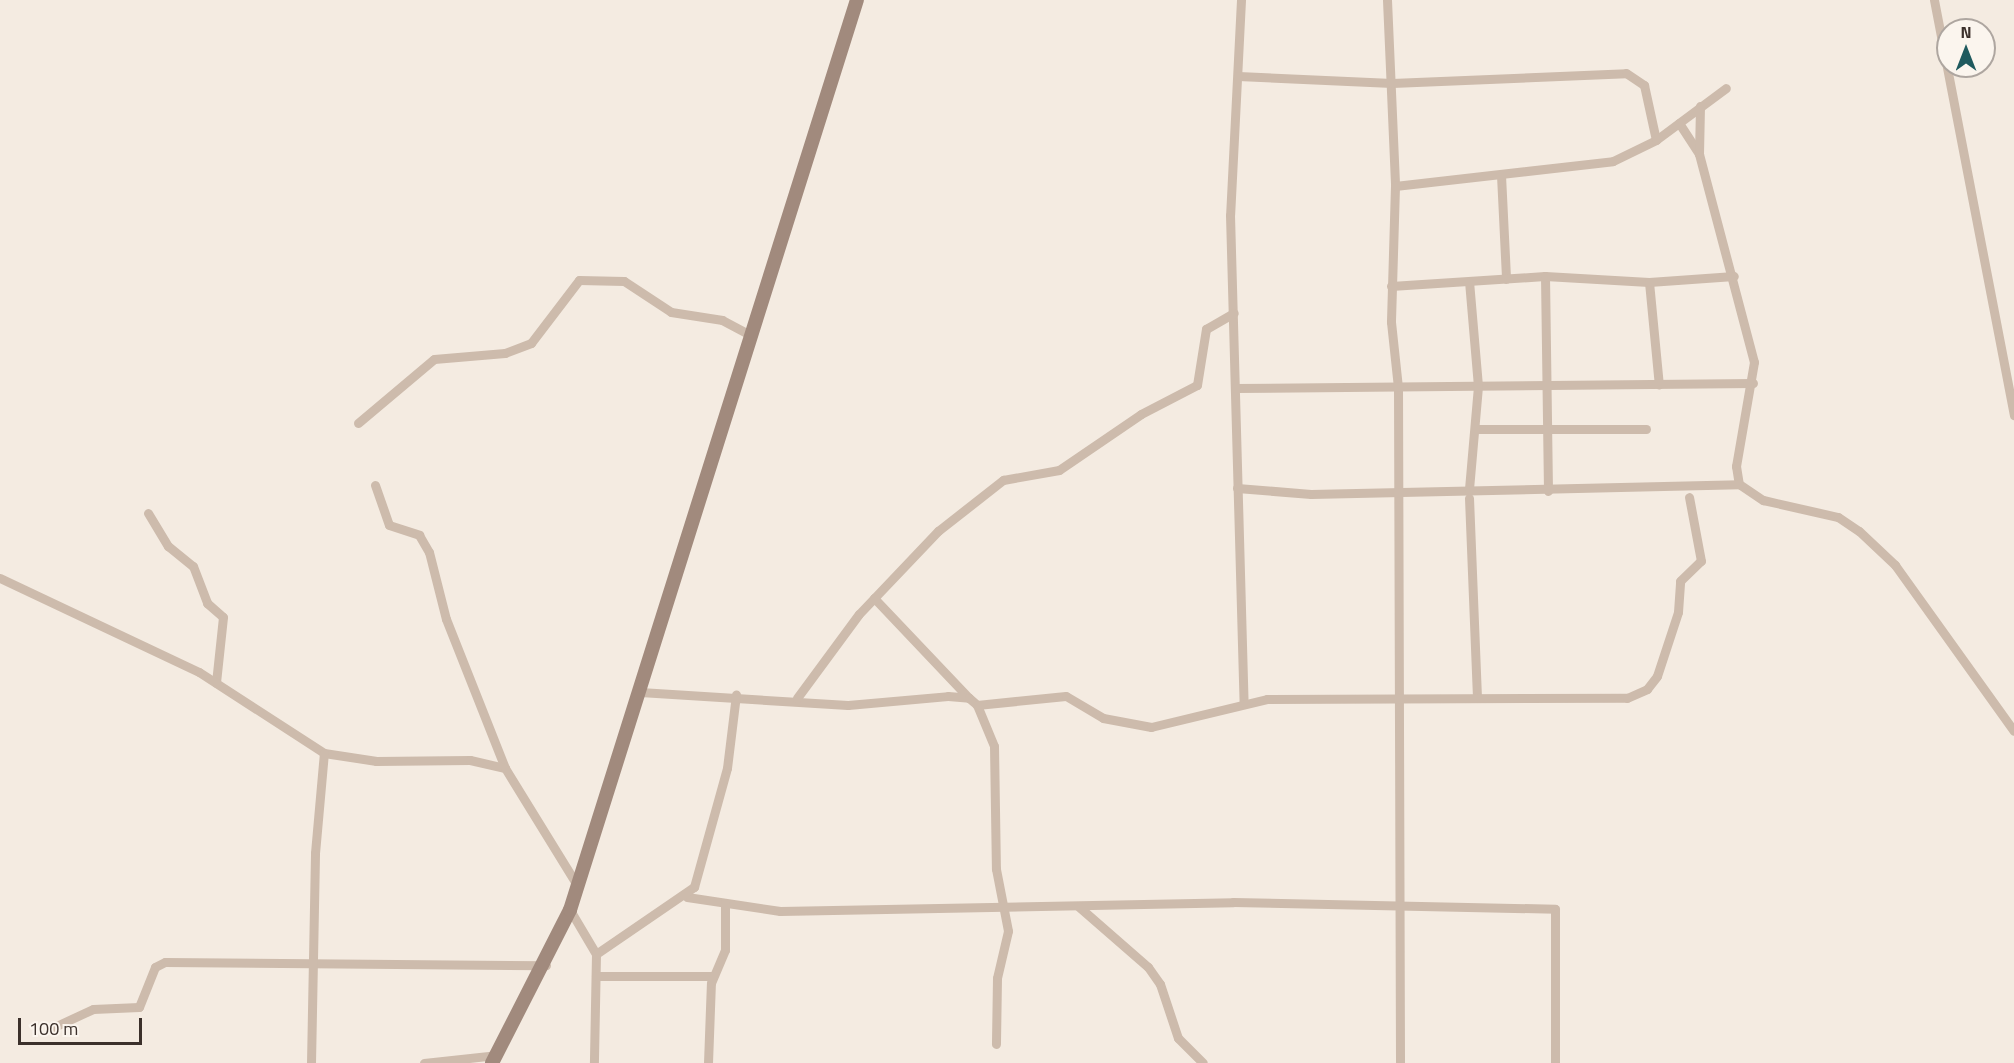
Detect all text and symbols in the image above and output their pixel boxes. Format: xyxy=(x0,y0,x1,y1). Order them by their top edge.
north arrow xyxy=(1936,18,1996,78)
text: N xyxy=(1960,20,1972,44)
scale bar xyxy=(21,1006,146,1044)
text: 100 m xyxy=(29,1015,78,1042)

